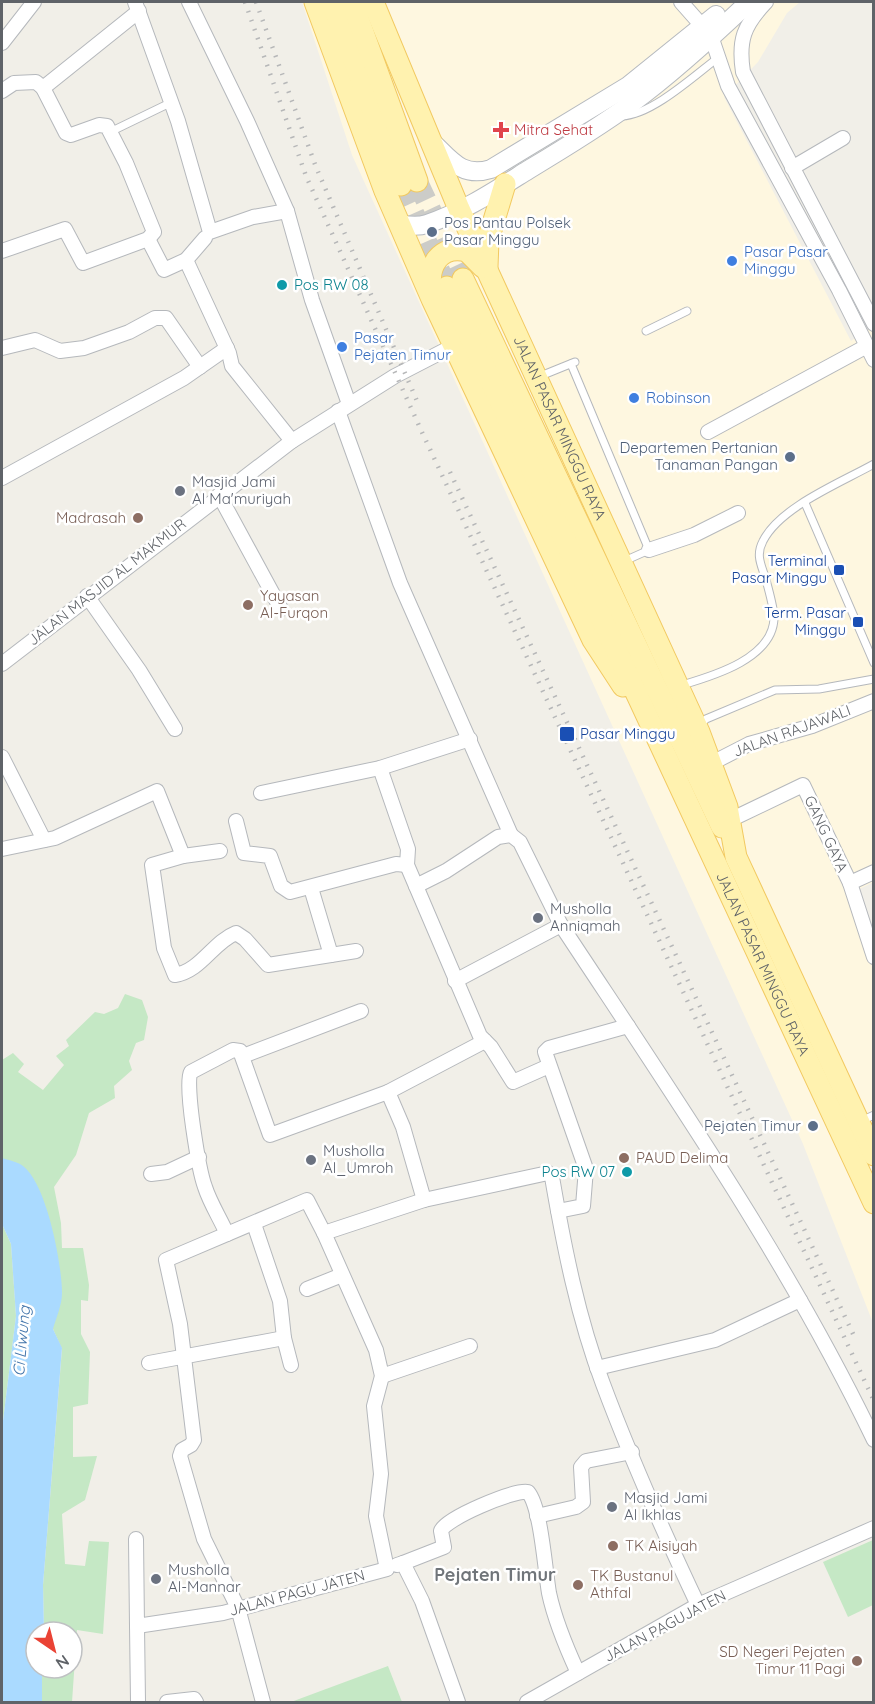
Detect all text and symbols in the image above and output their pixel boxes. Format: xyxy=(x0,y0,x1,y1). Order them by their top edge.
place label: Mitra Sehat xyxy=(514,120,593,139)
marker: Mitra Sehat xyxy=(492,121,510,139)
place label: Pos Pantau Polsek Pasar Minggu xyxy=(444,213,571,249)
marker: Pos Pantau Polsek Pasar Minggu xyxy=(425,225,439,239)
place label: Pasar Pasar Minggu xyxy=(744,242,828,278)
marker: Pasar Pasar Minggu xyxy=(725,254,739,268)
place label: Pos RW 08 xyxy=(294,275,369,294)
marker: Pos RW 08 xyxy=(275,278,289,292)
place label: Pasar Pejaten Timur xyxy=(354,328,451,364)
street label: JALAN PASAR MINGGU RAYA xyxy=(509,333,610,523)
marker: Pasar Pejaten Timur xyxy=(335,340,349,354)
place label: Robinson xyxy=(646,388,711,407)
marker: Robinson xyxy=(627,391,641,405)
place label: Departemen Pertanian Tanaman Pangan xyxy=(619,438,778,474)
marker: Departemen Pertanian Tanaman Pangan xyxy=(783,450,797,464)
place label: Masjid Jami Al Ma'muriyah xyxy=(192,472,291,508)
marker: Masjid Jami Al Ma'muriyah xyxy=(173,484,187,498)
place label: Madrasah xyxy=(56,508,126,527)
marker: Madrasah xyxy=(131,511,145,525)
street label: JALAN MASJID AL MAKMUR xyxy=(24,514,190,649)
place label: Terminal Pasar Minggu xyxy=(732,551,827,587)
marker: Terminal Pasar Minggu xyxy=(832,563,846,577)
place label: Yayasan Al-Furqon xyxy=(260,586,328,622)
marker: Yayasan Al-Furqon xyxy=(241,598,255,612)
place label: Term. Pasar Minggu xyxy=(764,603,846,639)
marker: Term. Pasar Minggu xyxy=(851,615,865,629)
street label: JALAN RAJAWALI xyxy=(730,700,853,761)
place label: Pasar Minggu xyxy=(580,724,676,743)
marker: Pasar Minggu xyxy=(558,725,576,743)
street label: GANG GAYA xyxy=(800,792,853,875)
street label: JALAN PASAR MINGGU RAYA xyxy=(712,869,814,1059)
place label: Musholla Anniqmah xyxy=(550,899,621,935)
marker: Musholla Anniqmah xyxy=(531,911,545,925)
place label: Pejaten Timur xyxy=(704,1116,801,1135)
marker: Pejaten Timur xyxy=(806,1119,820,1133)
place label: Musholla Al_Umroh xyxy=(323,1141,394,1177)
place label: PAUD Delima xyxy=(636,1148,728,1167)
marker: PAUD Delima xyxy=(617,1151,631,1165)
marker: Musholla Al_Umroh xyxy=(304,1153,318,1167)
place label: Pos RW 07 xyxy=(542,1162,615,1181)
marker: Pos RW 07 xyxy=(620,1165,634,1179)
water label: Ci Liwung xyxy=(8,1304,34,1377)
place label: Masjid Jami Al Ikhlas xyxy=(624,1488,708,1524)
marker: Masjid Jami Al Ikhlas xyxy=(605,1500,619,1514)
place label: TK Aisiyah xyxy=(625,1536,698,1555)
marker: TK Aisiyah xyxy=(606,1539,620,1553)
place label: Musholla Al-Mannar xyxy=(168,1560,241,1596)
district label: Pejaten Timur xyxy=(434,1563,556,1586)
street label: JALAN PAGU JATEN xyxy=(227,1565,367,1620)
place label: TK Bustanul Athfal xyxy=(590,1566,673,1602)
marker: Musholla Al-Mannar xyxy=(149,1572,163,1586)
marker: TK Bustanul Athfal xyxy=(571,1578,585,1592)
street label: JALAN PAGUJATEN xyxy=(600,1585,729,1666)
north arrow xyxy=(24,1620,84,1680)
place label: SD Negeri Pejaten Timur 11 Pagi xyxy=(719,1642,845,1678)
text: N xyxy=(52,1651,73,1674)
marker: SD Negeri Pejaten Timur 11 Pagi xyxy=(850,1654,864,1668)

